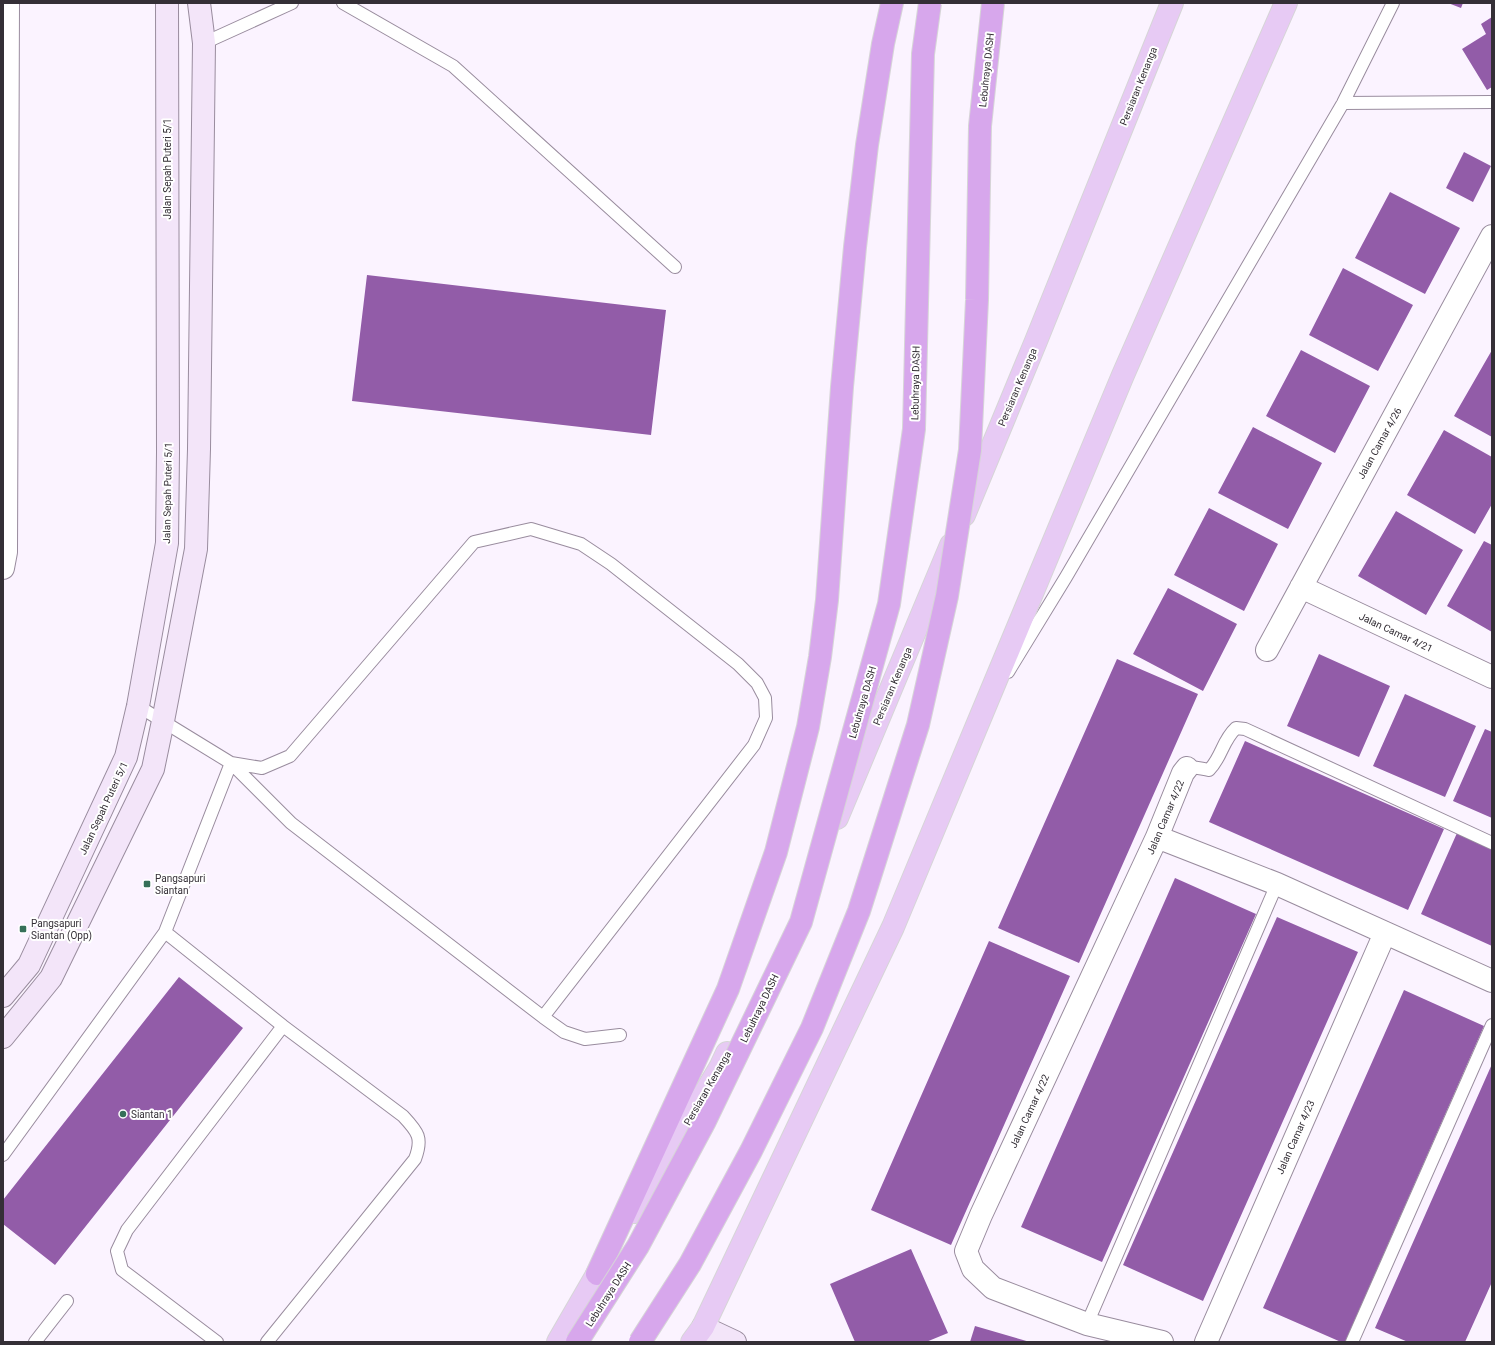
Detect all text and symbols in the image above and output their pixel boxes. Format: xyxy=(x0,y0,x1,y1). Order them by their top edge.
street label: Lebuhraya DASH xyxy=(977,32,996,108)
street label: Persiaran Kenanga xyxy=(1118,45,1159,127)
street label: Jalan Sepah Puteri 5/1 xyxy=(162,118,173,220)
street label: Lebuhraya DASH xyxy=(909,346,922,420)
street label: Persiaran Kenanga xyxy=(996,347,1039,428)
street label: Jalan Camar 4/26 xyxy=(1355,405,1404,481)
street label: Jalan Sepah Puteri 5/1 xyxy=(161,442,174,544)
street label: Jalan Camar 4/21 xyxy=(1357,611,1434,654)
street label: Persiaran Kenanga xyxy=(871,646,914,727)
street label: Lebuhraya DASH xyxy=(847,665,878,739)
street label: Jalan Sepah Puteri 5/1 xyxy=(77,760,130,856)
street label: Jalan Camar 4/22 xyxy=(1145,778,1186,856)
place label: Pangsapuri Siantan xyxy=(155,873,205,896)
marker: Pangsapuri Siantan xyxy=(142,879,152,889)
place label: Pangsapuri Siantan (Opp) xyxy=(31,918,92,942)
marker: Pangsapuri Siantan (Opp) xyxy=(18,924,28,934)
street label: Lebuhraya DASH xyxy=(738,972,781,1044)
street label: Persiaran Kenanga xyxy=(682,1049,733,1127)
street label: Jalan Camar 4/22 xyxy=(1008,1072,1051,1150)
street label: Jalan Camar 4/23 xyxy=(1274,1098,1317,1176)
marker: Siantan 1 xyxy=(118,1109,128,1119)
place label: Siantan 1 xyxy=(131,1109,173,1120)
street label: Lebuhraya DASH xyxy=(584,1260,633,1329)

